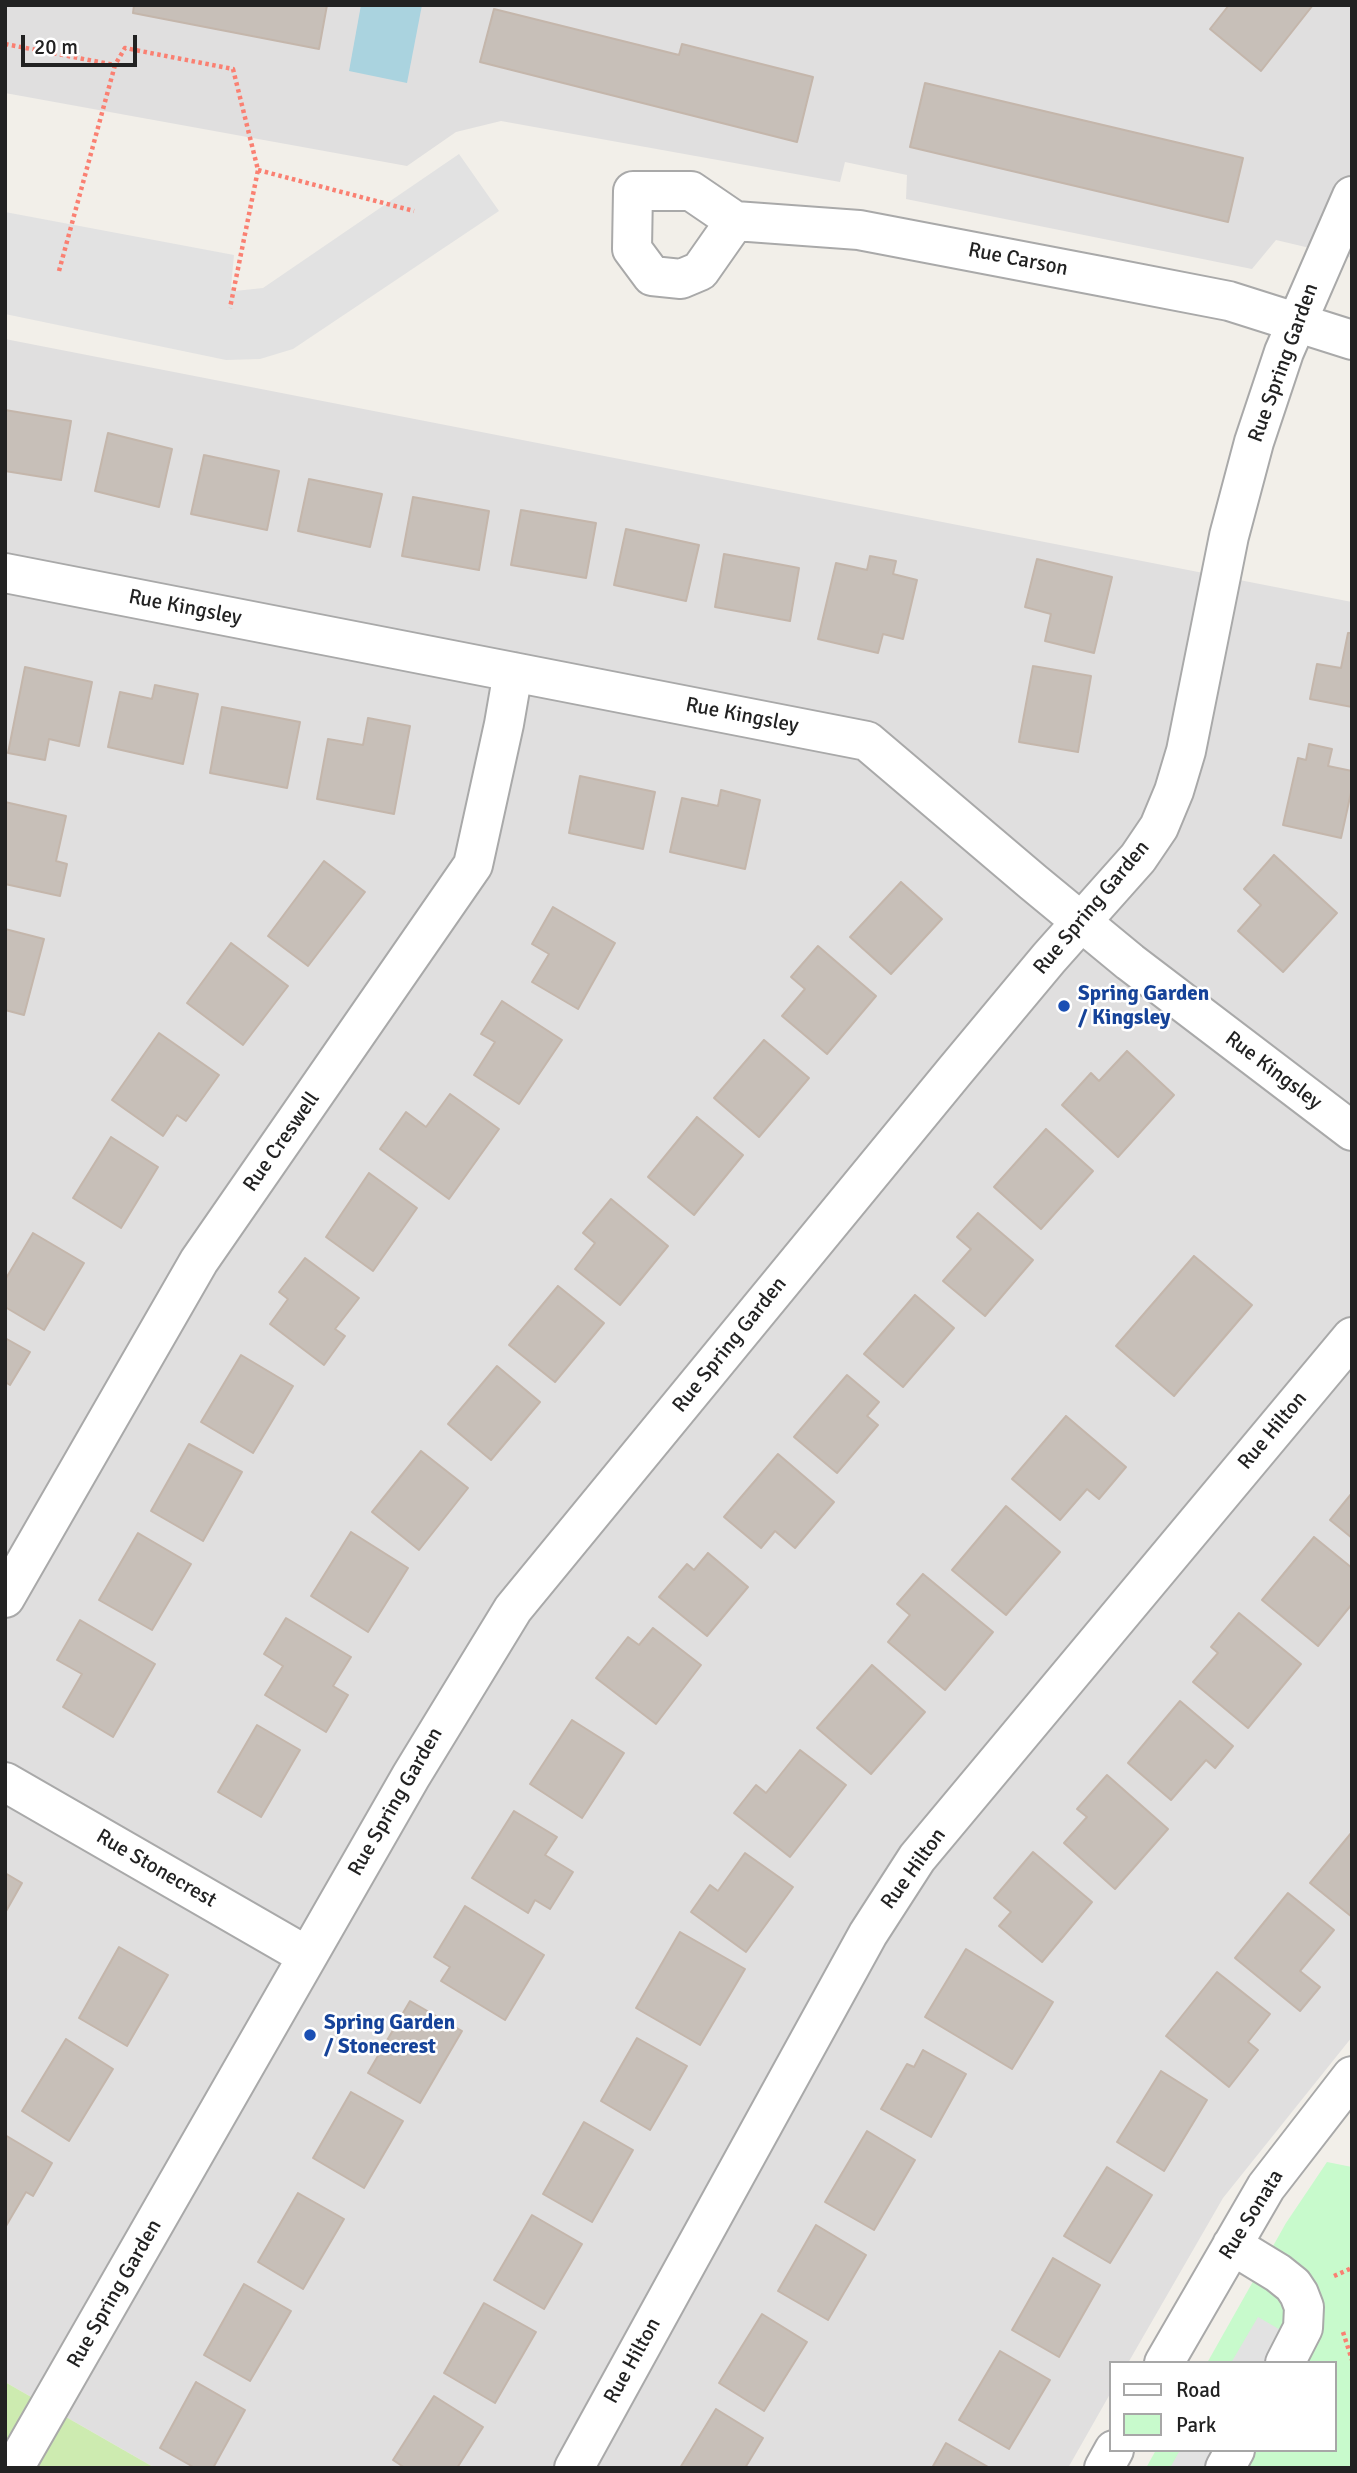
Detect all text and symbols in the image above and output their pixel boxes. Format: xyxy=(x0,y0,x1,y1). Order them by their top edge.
scale bar xyxy=(24,21,140,65)
text: 20 m xyxy=(34,34,78,60)
street label: Rue Carson xyxy=(966,238,1070,282)
street label: Rue Spring Garden xyxy=(1244,280,1324,446)
street label: Rue Kingsley xyxy=(126,585,244,631)
street label: Rue Kingsley xyxy=(683,693,801,739)
street label: Rue Spring Garden xyxy=(1029,836,1155,980)
place label: Spring Garden / Kingsley xyxy=(1078,981,1209,1031)
marker: Spring Garden / Kingsley xyxy=(1056,998,1072,1014)
street label: Rue Kingsley xyxy=(1220,1026,1326,1116)
street label: Rue Creswell xyxy=(238,1087,326,1197)
street label: Rue Spring Garden xyxy=(668,1272,792,1418)
street label: Rue Hilton xyxy=(1233,1387,1313,1475)
street label: Rue Spring Garden xyxy=(343,1723,449,1881)
street label: Rue Stonecrest xyxy=(91,1824,221,1914)
street label: Rue Hilton xyxy=(876,1824,952,1914)
place label: Spring Garden / Stonecrest xyxy=(324,2010,455,2060)
marker: Spring Garden / Stonecrest xyxy=(302,2027,318,2043)
street label: Rue Sonata xyxy=(1215,2165,1289,2265)
street label: Rue Spring Garden xyxy=(62,2215,168,2373)
street label: Rue Hilton xyxy=(599,2314,667,2408)
legend xyxy=(1108,2361,1336,2452)
text: Road xyxy=(1176,2377,1221,2403)
text: Park xyxy=(1176,2412,1216,2438)

